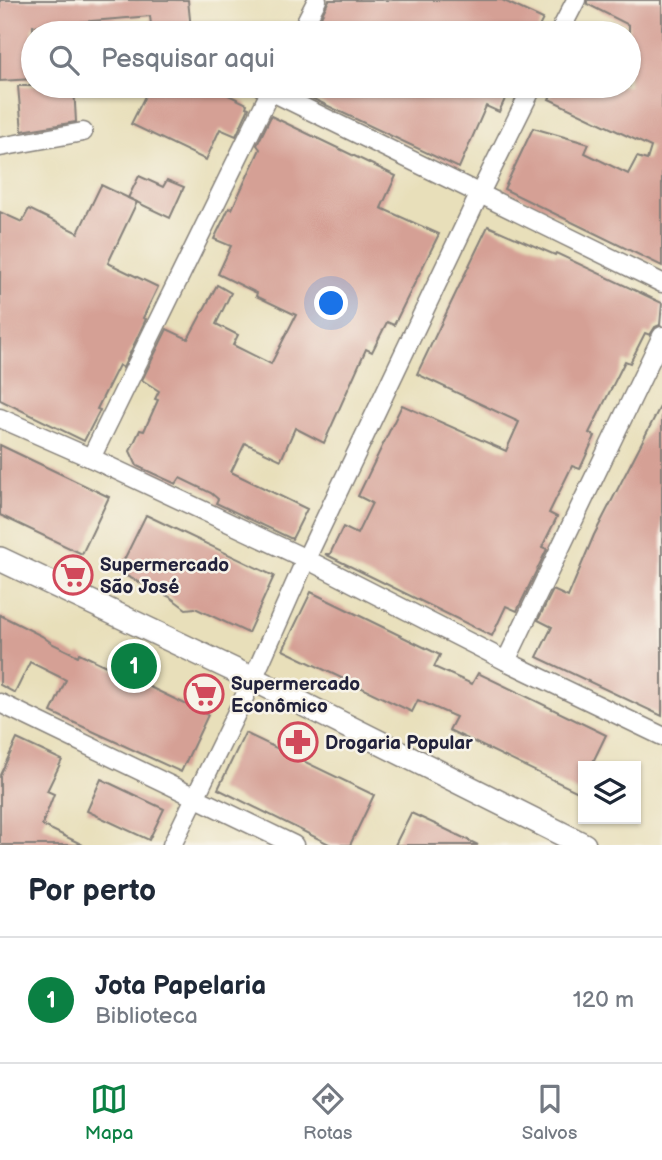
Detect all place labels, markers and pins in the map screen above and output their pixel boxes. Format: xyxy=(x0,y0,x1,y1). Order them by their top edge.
supermarket icon: Supermercado São José xyxy=(52,554,94,596)
place label: Supermercado São José xyxy=(100,554,229,599)
pin: 1 xyxy=(111,640,157,692)
supermarket icon: Supermercado Econômico xyxy=(183,673,225,715)
place label: Supermercado Econômico xyxy=(231,673,360,718)
pharmacy icon: Drogaria Popular xyxy=(277,721,319,763)
place label: Drogaria Popular xyxy=(325,732,473,755)

